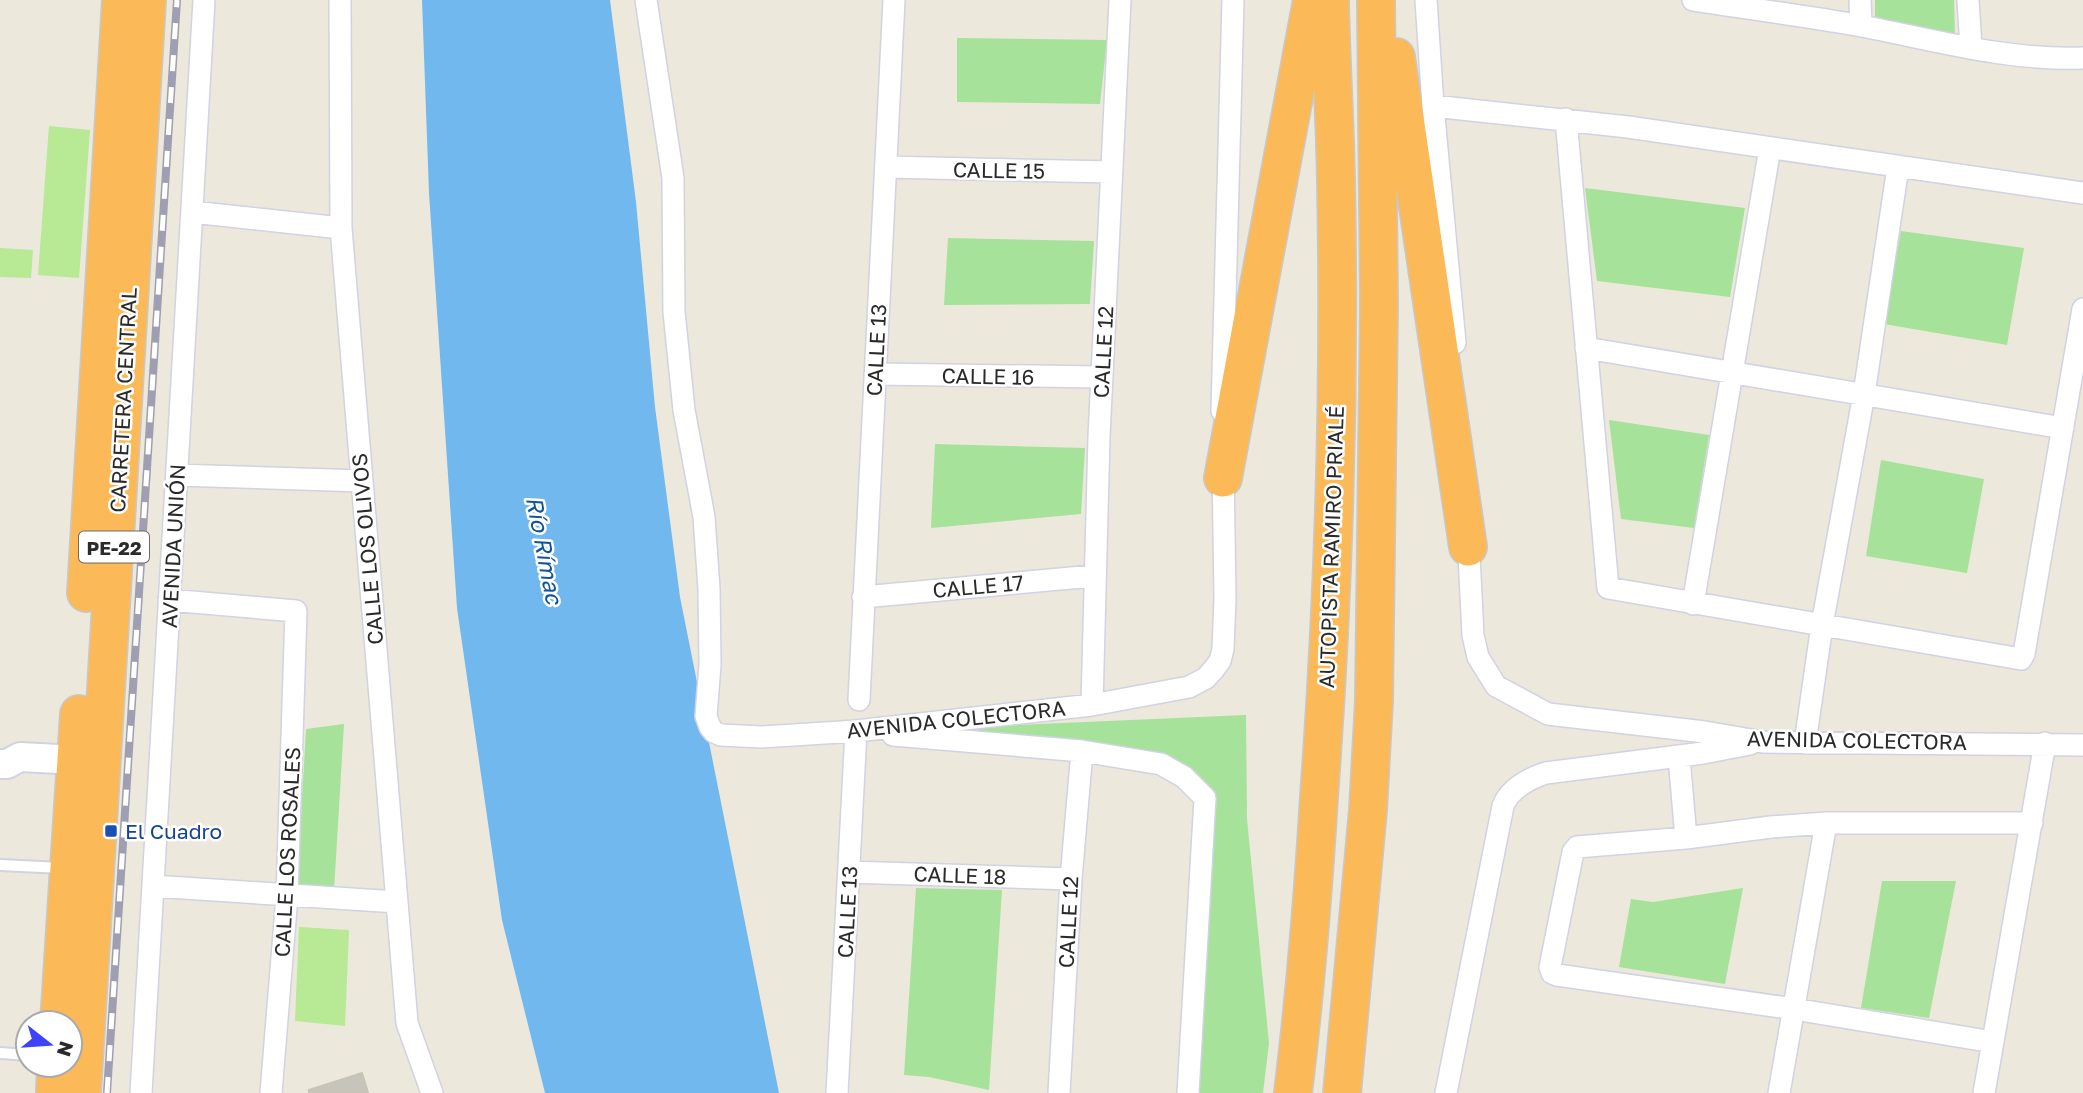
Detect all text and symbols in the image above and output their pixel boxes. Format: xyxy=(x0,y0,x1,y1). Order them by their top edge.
street label: CALLE 15 xyxy=(953,156,1045,184)
street label: CARRETERA CENTRAL xyxy=(104,287,142,513)
street label: CALLE 13 xyxy=(861,303,891,397)
street label: CALLE 12 xyxy=(1088,305,1118,399)
street label: CALLE 16 xyxy=(941,362,1035,390)
street label: AUTOPISTA RAMIRO PRIALÉ xyxy=(1313,405,1349,689)
street label: CALLE LOS OLIVOS xyxy=(346,452,388,646)
street label: AVENIDA UNIÓN xyxy=(156,463,190,629)
water label: Río Rímac xyxy=(521,494,569,608)
road number: PE-22 xyxy=(79,532,149,562)
street label: CALLE 17 xyxy=(931,569,1025,603)
street label: AVENIDA COLECTORA xyxy=(845,695,1067,743)
street label: AVENIDA COLECTORA xyxy=(1747,725,1967,755)
street label: CALLE LOS ROSALES xyxy=(269,746,305,958)
place label: El Cuadro xyxy=(125,818,222,844)
marker: El Cuadro xyxy=(103,823,119,839)
street label: CALLE 18 xyxy=(913,860,1007,890)
street label: CALLE 13 xyxy=(832,865,862,959)
street label: CALLE 12 xyxy=(1053,875,1083,969)
north arrow xyxy=(14,1009,84,1079)
text: N xyxy=(53,1039,79,1059)

